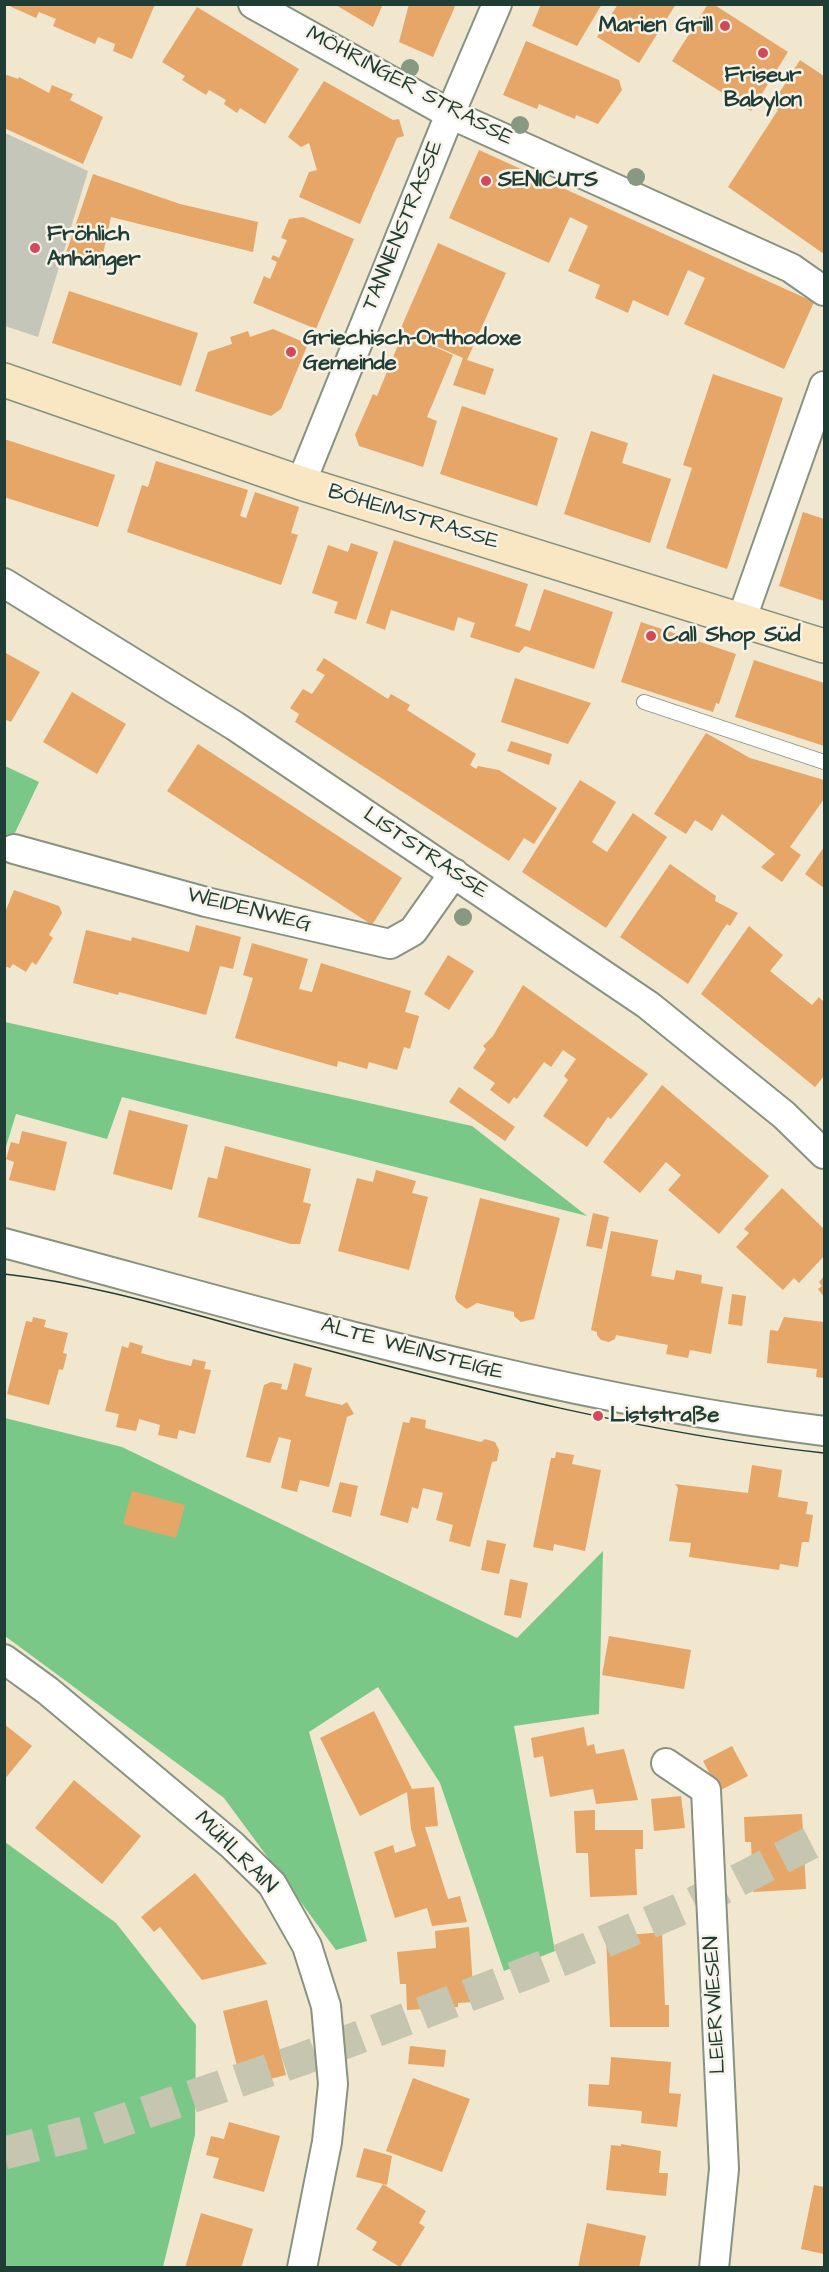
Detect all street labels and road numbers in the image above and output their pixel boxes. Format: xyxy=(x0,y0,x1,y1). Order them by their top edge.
street label: MÖHRINGER STRASSE xyxy=(301,21,517,153)
street label: TANNENSTRASSE xyxy=(358,137,450,315)
street label: BÖHEIMSTRASSE xyxy=(324,479,502,557)
street label: LISTSTRASSE xyxy=(357,802,493,906)
street label: WEIDENWEG xyxy=(184,883,314,939)
street label: ALTE WEINSTEIGE xyxy=(318,1313,506,1387)
street label: MÜHLRAIN xyxy=(188,1806,282,1900)
street label: LEIERWIESEN xyxy=(699,1935,733,2075)

